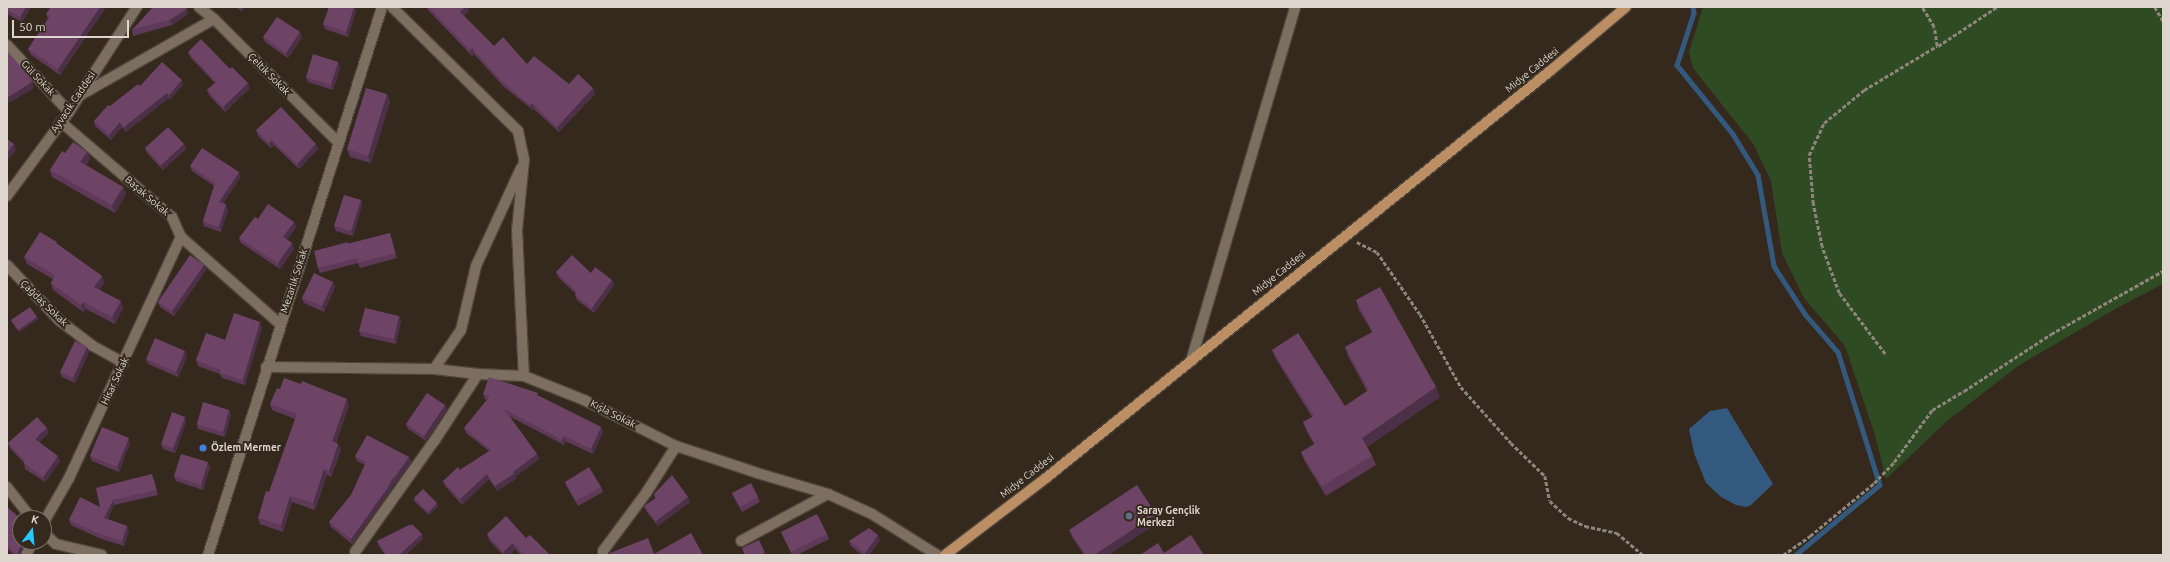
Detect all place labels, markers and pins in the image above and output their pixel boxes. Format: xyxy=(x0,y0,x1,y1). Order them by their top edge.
place label: Özlem Mermer xyxy=(211,442,281,454)
marker: Özlem Mermer xyxy=(198,443,208,453)
place label: Saray Gençlik Merkezi xyxy=(1137,504,1200,528)
marker: Saray Gençlik Merkezi xyxy=(1124,511,1134,521)

